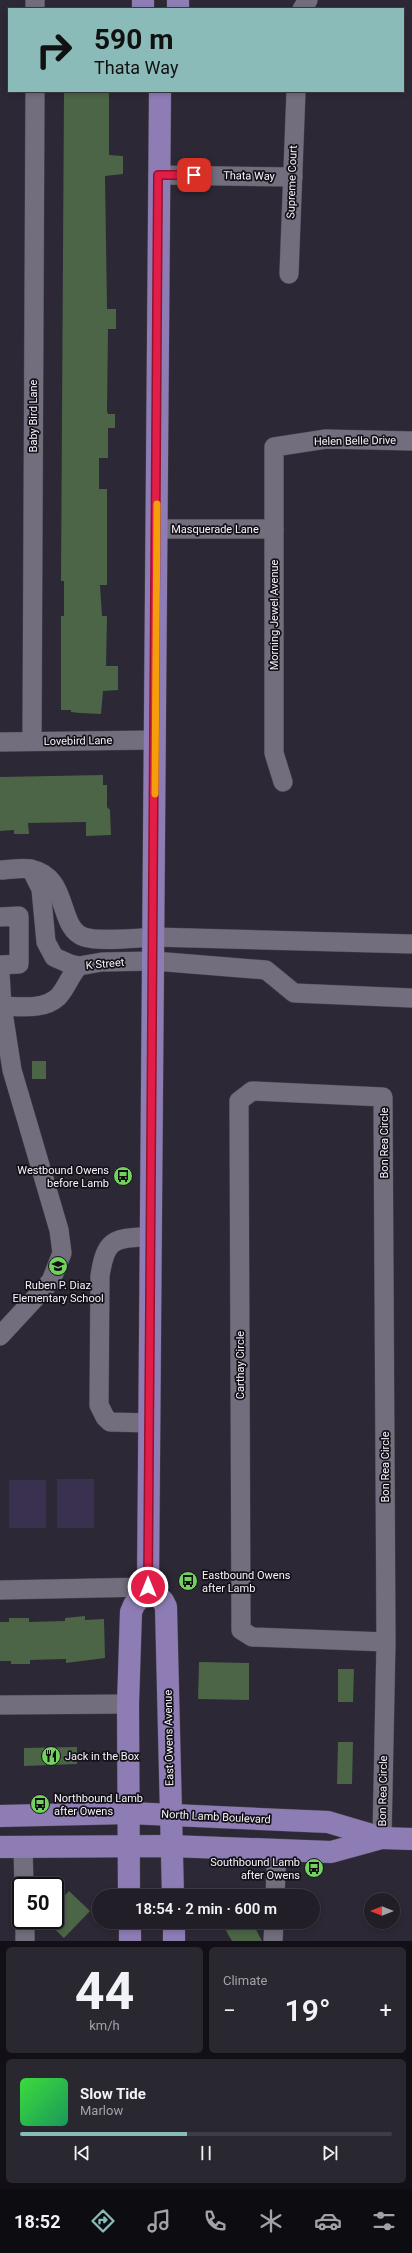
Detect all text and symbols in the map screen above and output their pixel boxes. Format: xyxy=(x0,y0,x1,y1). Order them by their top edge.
text: 590 m xyxy=(94,23,173,56)
icon: right xyxy=(28,24,80,76)
text: Thata Way xyxy=(94,57,178,78)
street label: Supreme Court xyxy=(284,145,300,219)
pin xyxy=(177,158,211,192)
icon: arrive xyxy=(183,164,205,186)
street label: Thata Way xyxy=(223,169,276,183)
street label: Baby Bird Lane xyxy=(27,379,40,452)
street label: Helen Belle Drive xyxy=(314,434,396,448)
street label: Masquerade Lane xyxy=(171,523,259,536)
street label: Morning Jewel Avenue xyxy=(268,559,281,670)
street label: Lovebird Lane xyxy=(44,734,112,748)
street label: K Street xyxy=(85,956,125,972)
street label: Bon Rea Circle xyxy=(378,1107,391,1178)
place label: Westbound Owens before Lamb xyxy=(17,1164,109,1190)
bus stop icon: Westbound Owens before Lamb xyxy=(112,1165,134,1187)
school or university icon: Ruben P. Diaz Elementary School xyxy=(47,1255,69,1277)
place label: Ruben P. Diaz Elementary School xyxy=(12,1279,104,1305)
street label: Carthay Circle xyxy=(234,1331,247,1399)
street label: Bon Rea Circle xyxy=(379,1431,392,1502)
position arrow xyxy=(127,1566,169,1608)
place label: Eastbound Owens after Lamb xyxy=(202,1569,291,1595)
bus stop icon: Eastbound Owens after Lamb xyxy=(177,1570,199,1592)
street label: East Owens Avenue xyxy=(162,1690,176,1786)
restaurant icon: Jack in the Box xyxy=(40,1745,62,1767)
place label: Jack in the Box xyxy=(65,1750,140,1763)
street label: Bon Rea Circle xyxy=(376,1755,390,1827)
place label: Northbound Lamb after Owens xyxy=(54,1792,143,1818)
bus stop icon: Northbound Lamb after Owens xyxy=(29,1793,51,1815)
street label: North Lamb Boulevard xyxy=(161,1808,271,1826)
place label: Southbound Lamb after Owens xyxy=(210,1856,300,1882)
bus stop icon: Southbound Lamb after Owens xyxy=(303,1857,325,1879)
speed limit sign: 50 xyxy=(12,1877,64,1929)
north arrow xyxy=(364,1893,400,1929)
map controls xyxy=(364,1893,400,1929)
text: 18:54 · 2 min · 600 m xyxy=(135,1900,277,1918)
text: 44 xyxy=(75,1961,134,2022)
text: Climate xyxy=(223,1973,267,1988)
text: 19° xyxy=(285,1993,330,2028)
text: − xyxy=(223,1998,236,2023)
text: + xyxy=(380,1998,392,2023)
text: km/h xyxy=(89,2018,120,2033)
text: Slow Tide xyxy=(80,2085,146,2103)
text: Marlow xyxy=(80,2103,123,2118)
icon: previous xyxy=(71,2142,93,2164)
icon: pause xyxy=(195,2142,217,2164)
icon: next xyxy=(319,2142,341,2164)
icon: directions xyxy=(89,2207,117,2235)
icon: music xyxy=(145,2207,173,2235)
icon: phone xyxy=(201,2207,229,2235)
icon: climate xyxy=(257,2207,285,2235)
icon: car xyxy=(314,2207,342,2235)
icon: filters xyxy=(370,2207,398,2235)
text: 18:52 xyxy=(14,2211,61,2232)

